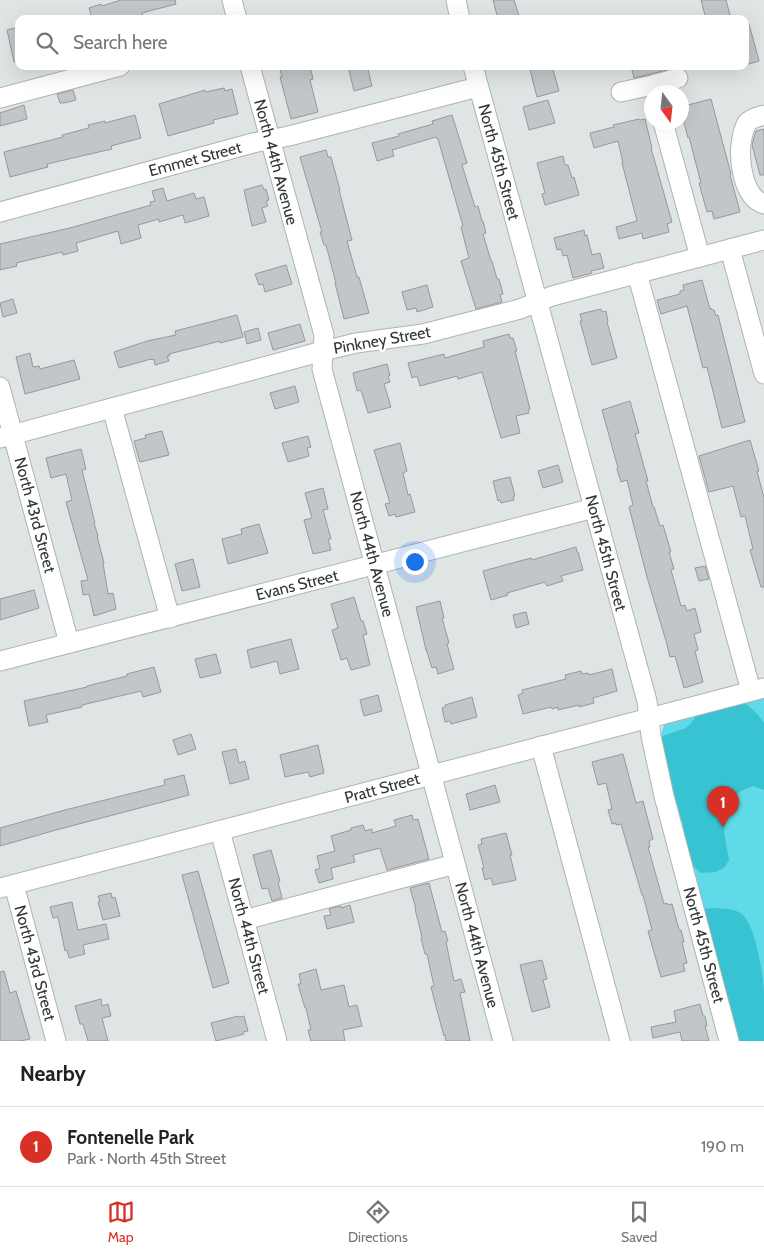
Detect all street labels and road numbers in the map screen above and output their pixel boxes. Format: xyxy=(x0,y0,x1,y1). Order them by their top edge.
street label: North 44th Avenue xyxy=(250,97,302,227)
street label: North 45th Street xyxy=(474,102,524,223)
street label: Emmet Street xyxy=(147,137,244,180)
street label: Pinkney Street xyxy=(332,322,433,358)
street label: North 43rd Street xyxy=(10,455,60,575)
street label: North 44th Avenue xyxy=(346,489,398,619)
street label: North 45th Street xyxy=(581,493,631,614)
street label: Evans Street xyxy=(254,565,341,604)
street label: Pratt Street xyxy=(342,769,422,807)
street label: North 44th Street xyxy=(224,876,274,997)
street label: North 44th Avenue xyxy=(451,880,503,1010)
street label: North 45th Street xyxy=(679,885,729,1006)
street label: North 43rd Street xyxy=(10,903,60,1023)

